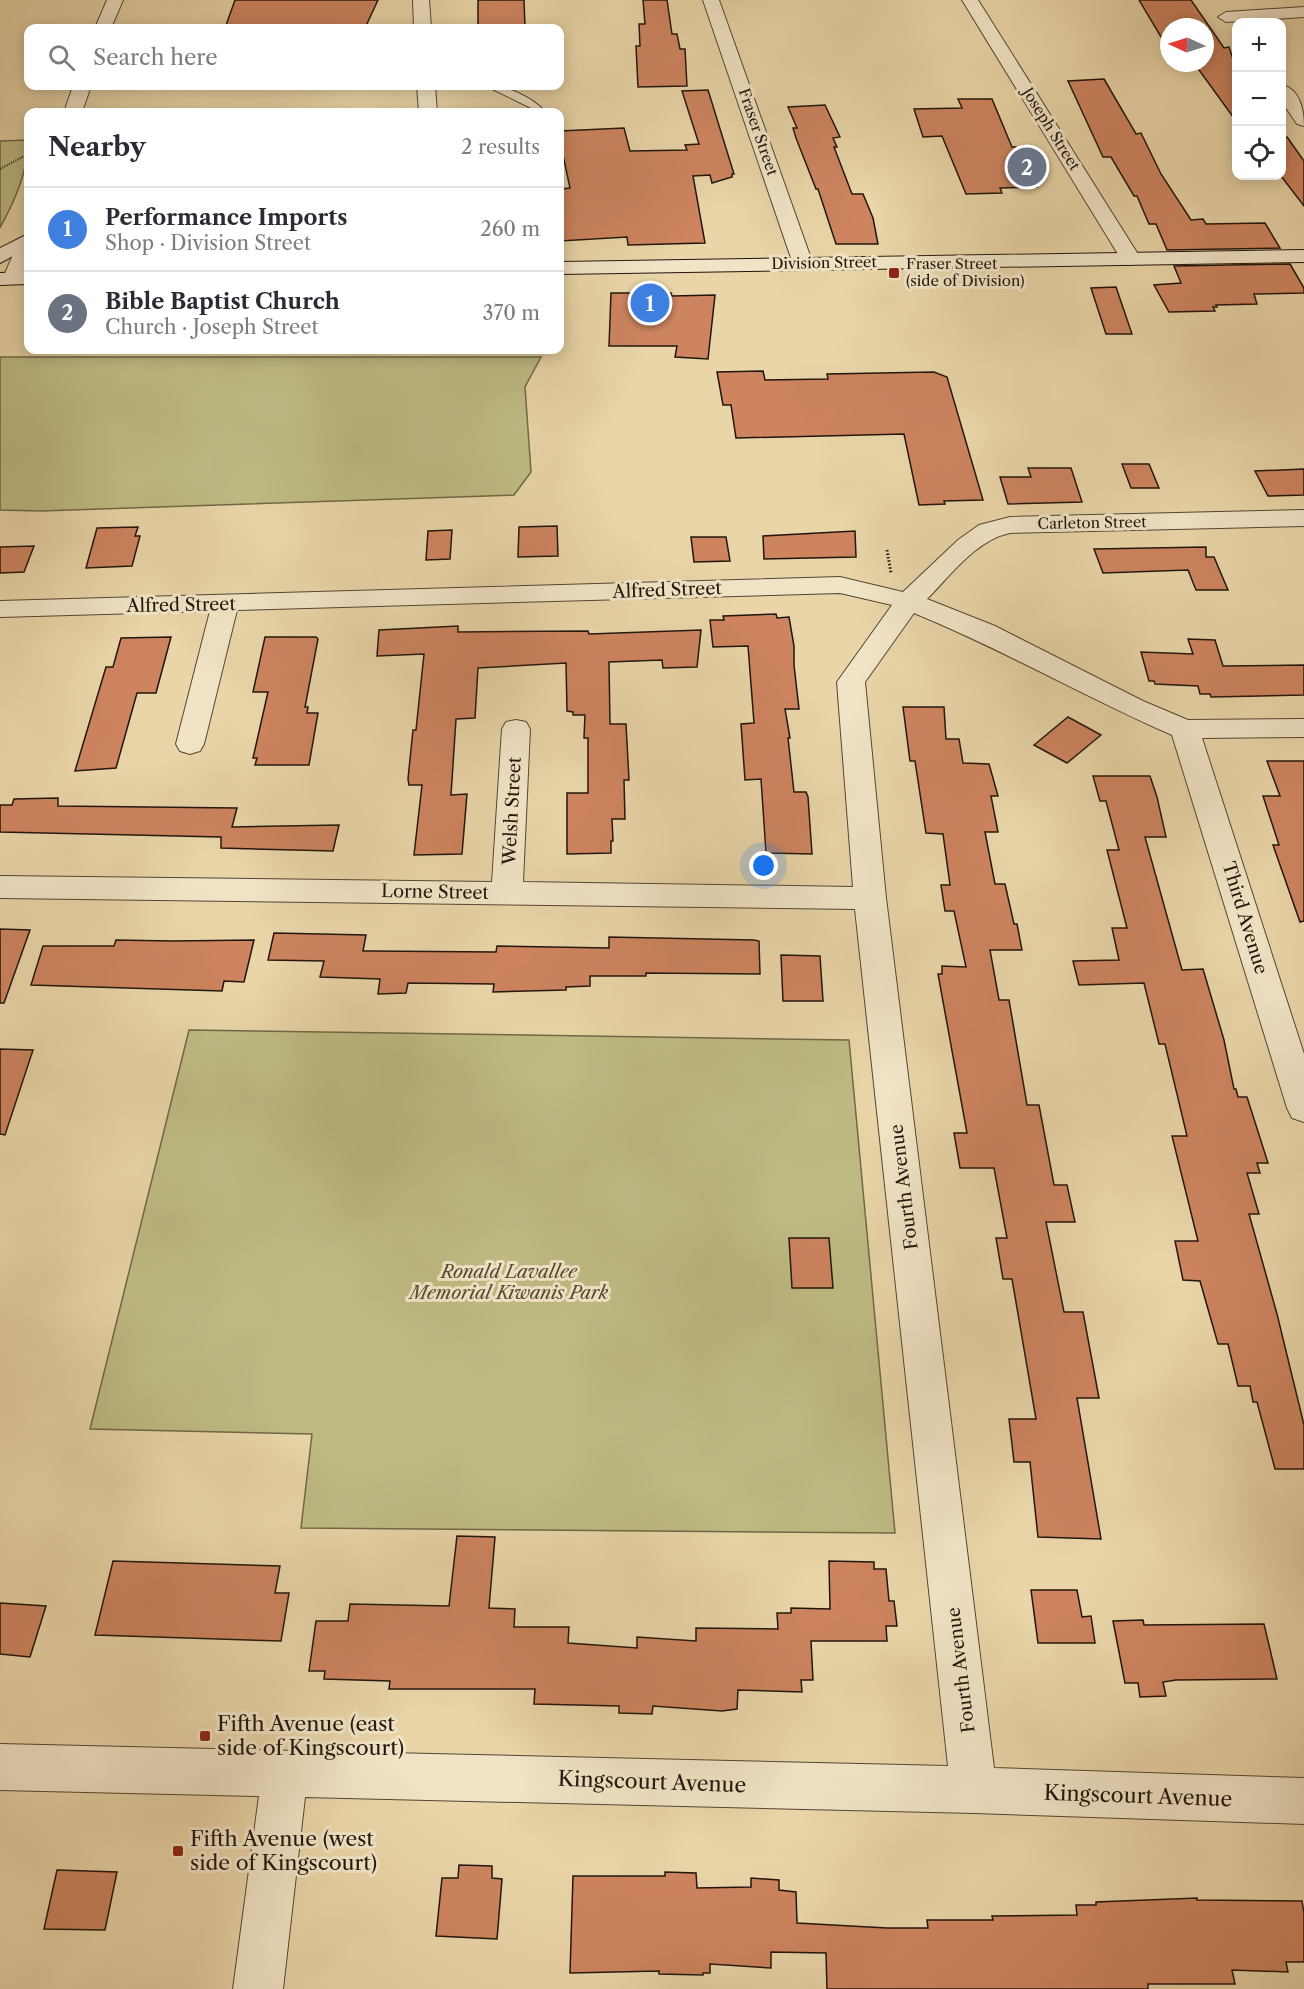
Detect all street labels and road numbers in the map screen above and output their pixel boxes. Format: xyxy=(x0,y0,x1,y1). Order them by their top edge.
street label: Joseph Street xyxy=(1017,82,1085,174)
street label: Fraser Street xyxy=(735,86,783,179)
street label: Division Street xyxy=(771,252,878,273)
street label: Carleton Street xyxy=(1037,512,1147,533)
street label: Alfred Street xyxy=(611,577,723,603)
street label: Alfred Street xyxy=(125,593,236,617)
street label: Welsh Street xyxy=(498,756,526,867)
street label: Third Avenue xyxy=(1217,859,1273,977)
street label: Lorne Street xyxy=(381,880,490,904)
street label: Fourth Avenue xyxy=(885,1123,923,1251)
street label: Fourth Avenue xyxy=(942,1606,980,1734)
street label: Kingscourt Avenue xyxy=(557,1766,747,1797)
street label: Kingscourt Avenue xyxy=(1043,1780,1233,1811)

